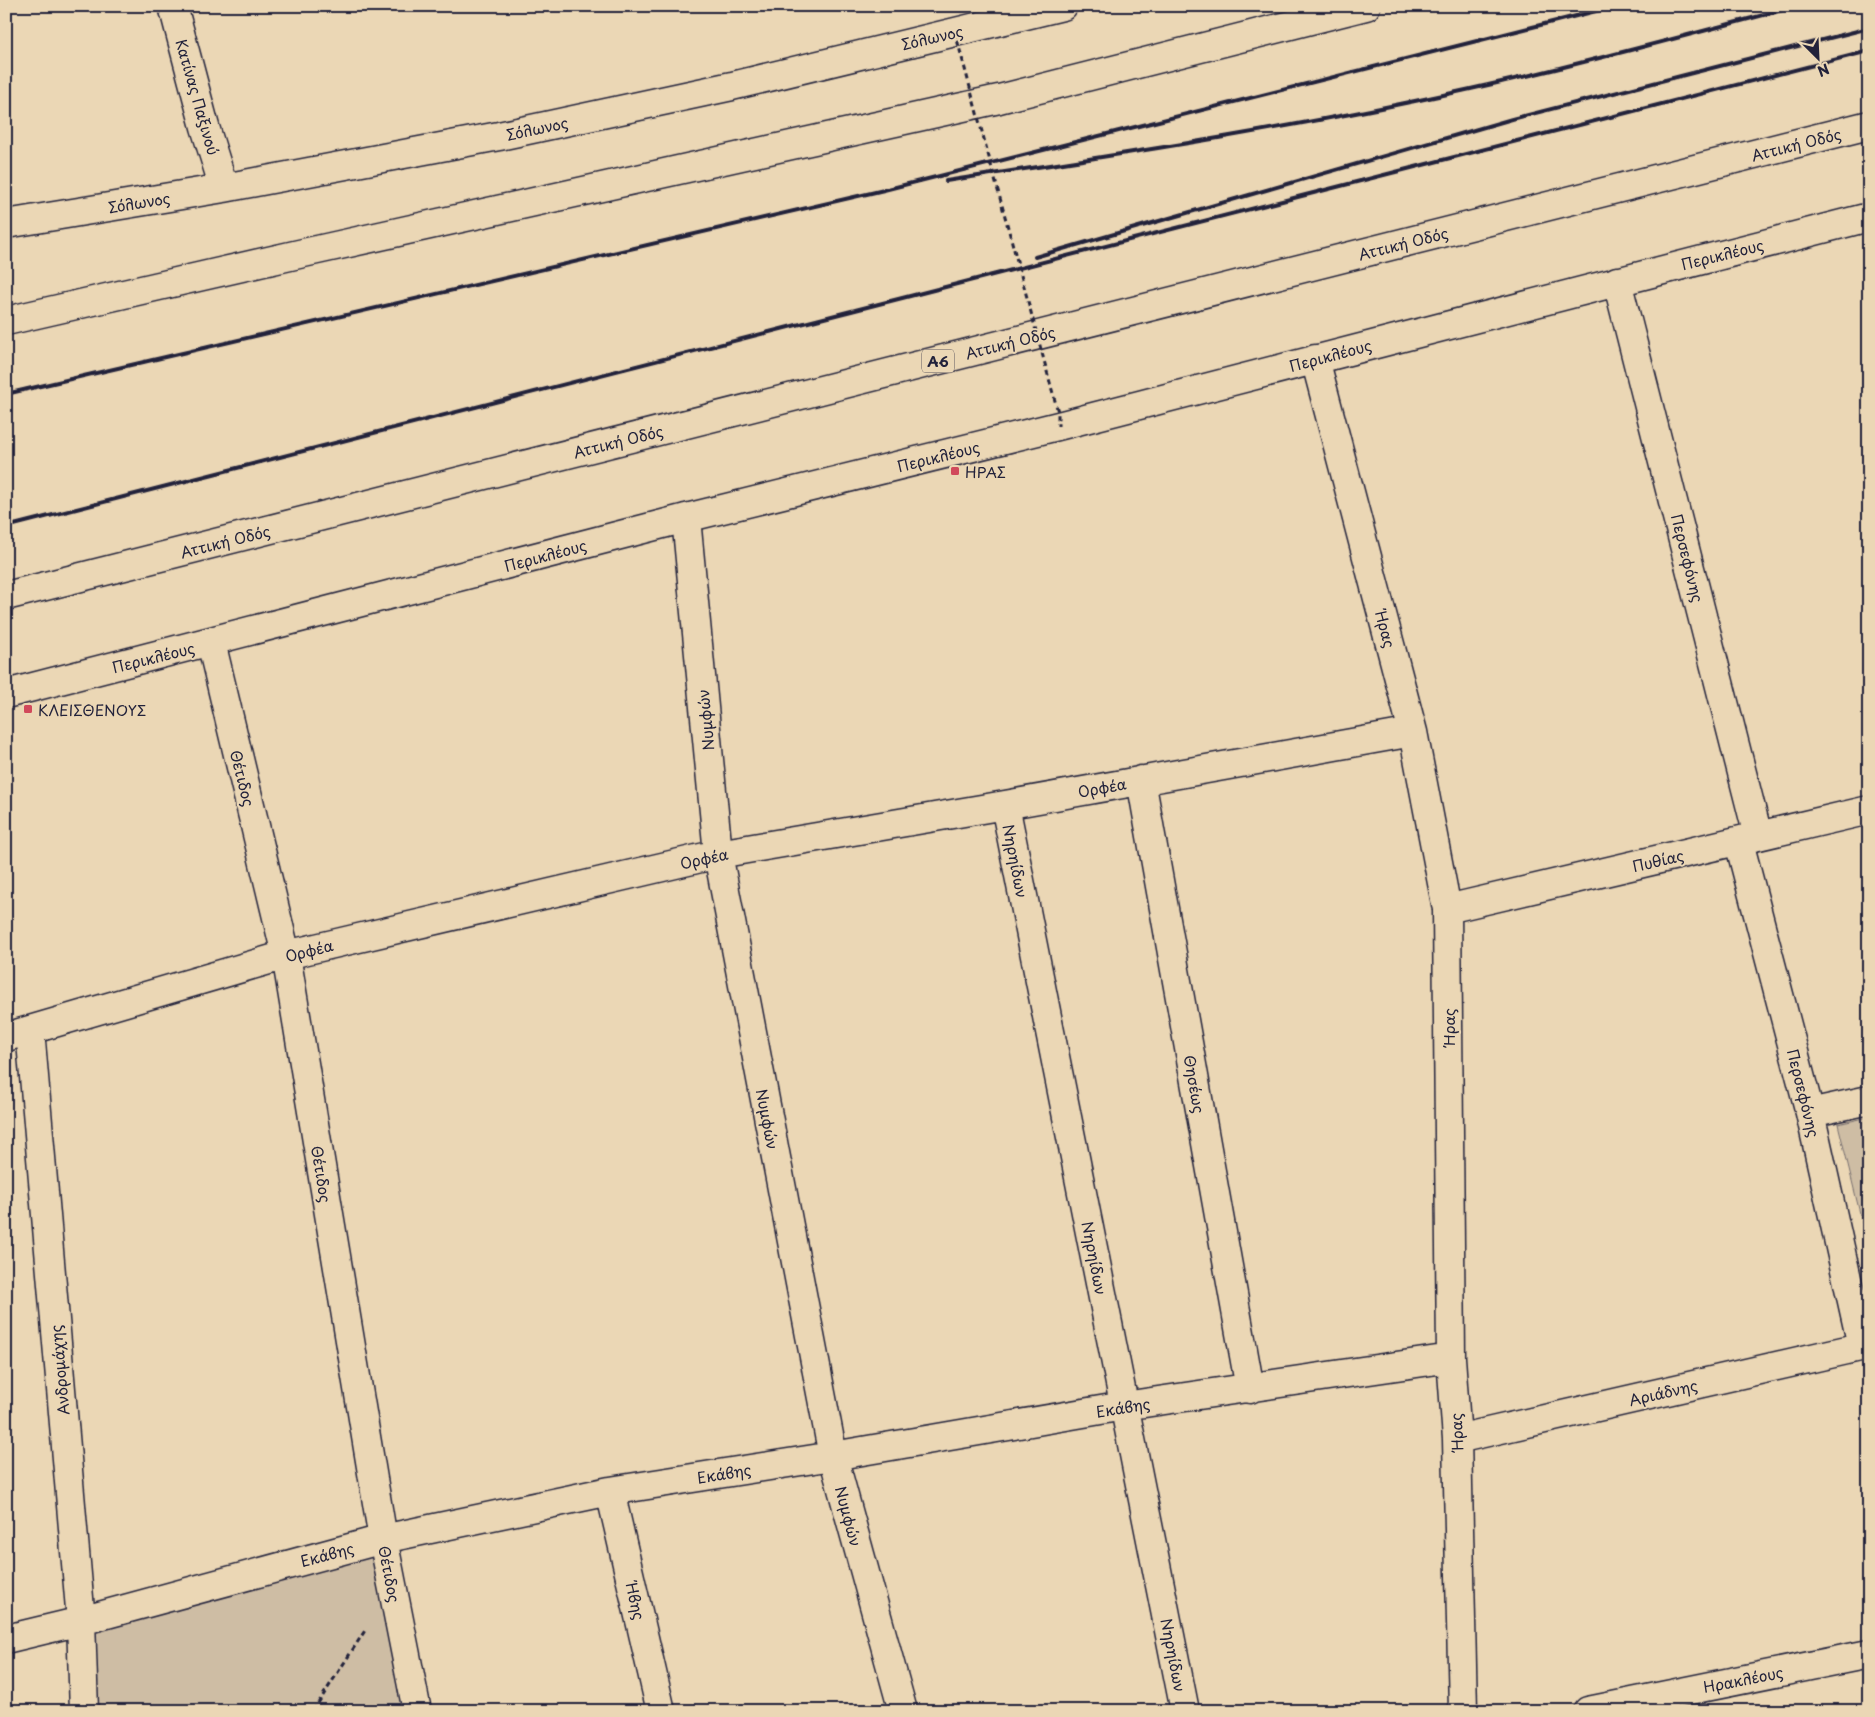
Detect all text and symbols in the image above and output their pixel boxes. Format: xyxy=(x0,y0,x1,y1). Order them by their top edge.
street label: Σόλωνος xyxy=(899,19,965,55)
north arrow xyxy=(1792,32,1842,82)
street label: Κατίνας Παξινού xyxy=(170,36,226,158)
text: N xyxy=(1814,58,1833,82)
street label: Σόλωνος xyxy=(504,110,570,146)
street label: Αττική Οδός xyxy=(1749,122,1844,166)
street label: Σόλωνος xyxy=(106,186,172,218)
street label: Αττική Οδός xyxy=(1356,221,1451,265)
street label: Περικλέους xyxy=(1678,233,1766,275)
street label: Αττική Οδός xyxy=(963,320,1058,364)
street label: Περικλέους xyxy=(1286,333,1374,377)
road number: Α6 xyxy=(922,350,954,372)
street label: Αττική Οδός xyxy=(571,419,666,463)
street label: Περικλέους xyxy=(894,435,982,477)
place label: ΗΡΑΣ xyxy=(965,460,1006,483)
marker: ΗΡΑΣ xyxy=(949,465,961,477)
street label: Περσεφόνης xyxy=(1666,511,1710,605)
street label: Αττική Οδός xyxy=(178,519,273,563)
street label: Περικλέους xyxy=(501,533,589,577)
street label: Ήρας xyxy=(1369,606,1402,650)
street label: Περικλέους xyxy=(109,636,197,678)
street label: Νυμφών xyxy=(691,688,719,752)
place label: ΚΛΕΙΣΘΕΝΟΥΣ xyxy=(38,698,146,721)
marker: ΚΛΕΙΣΘΕΝΟΥΣ xyxy=(22,703,34,715)
street label: Θέτιδος xyxy=(225,747,261,809)
street label: Ορφέα xyxy=(1076,771,1128,803)
street label: Νηρηίδων xyxy=(998,822,1034,900)
street label: Ορφέα xyxy=(678,842,730,874)
street label: Πυθίας xyxy=(1630,843,1686,877)
street label: Ορφέα xyxy=(283,933,336,967)
street label: Ήρας xyxy=(1437,1008,1460,1048)
street label: Περσεφόνης xyxy=(1782,1046,1826,1140)
street label: Θησέως xyxy=(1179,1053,1211,1115)
street label: Νυμφών xyxy=(751,1087,785,1151)
street label: Θέτιδος xyxy=(306,1144,338,1204)
street label: Νηρηίδων xyxy=(1077,1219,1113,1297)
street label: Ανδρομάχης xyxy=(44,1324,74,1416)
street label: Αριάδνης xyxy=(1626,1373,1700,1411)
street label: Εκάβης xyxy=(1094,1391,1152,1423)
street label: Ήρας xyxy=(1444,1412,1469,1453)
street label: Εκάβης xyxy=(695,1457,753,1489)
street label: Νυμφών xyxy=(830,1483,868,1549)
street label: Εκάβης xyxy=(298,1536,357,1572)
street label: Θέτιδος xyxy=(373,1544,407,1605)
street label: Ήβης xyxy=(620,1578,652,1622)
street label: Νηρηίδων xyxy=(1156,1616,1192,1694)
street label: Ηρακλέους xyxy=(1701,1660,1785,1698)

